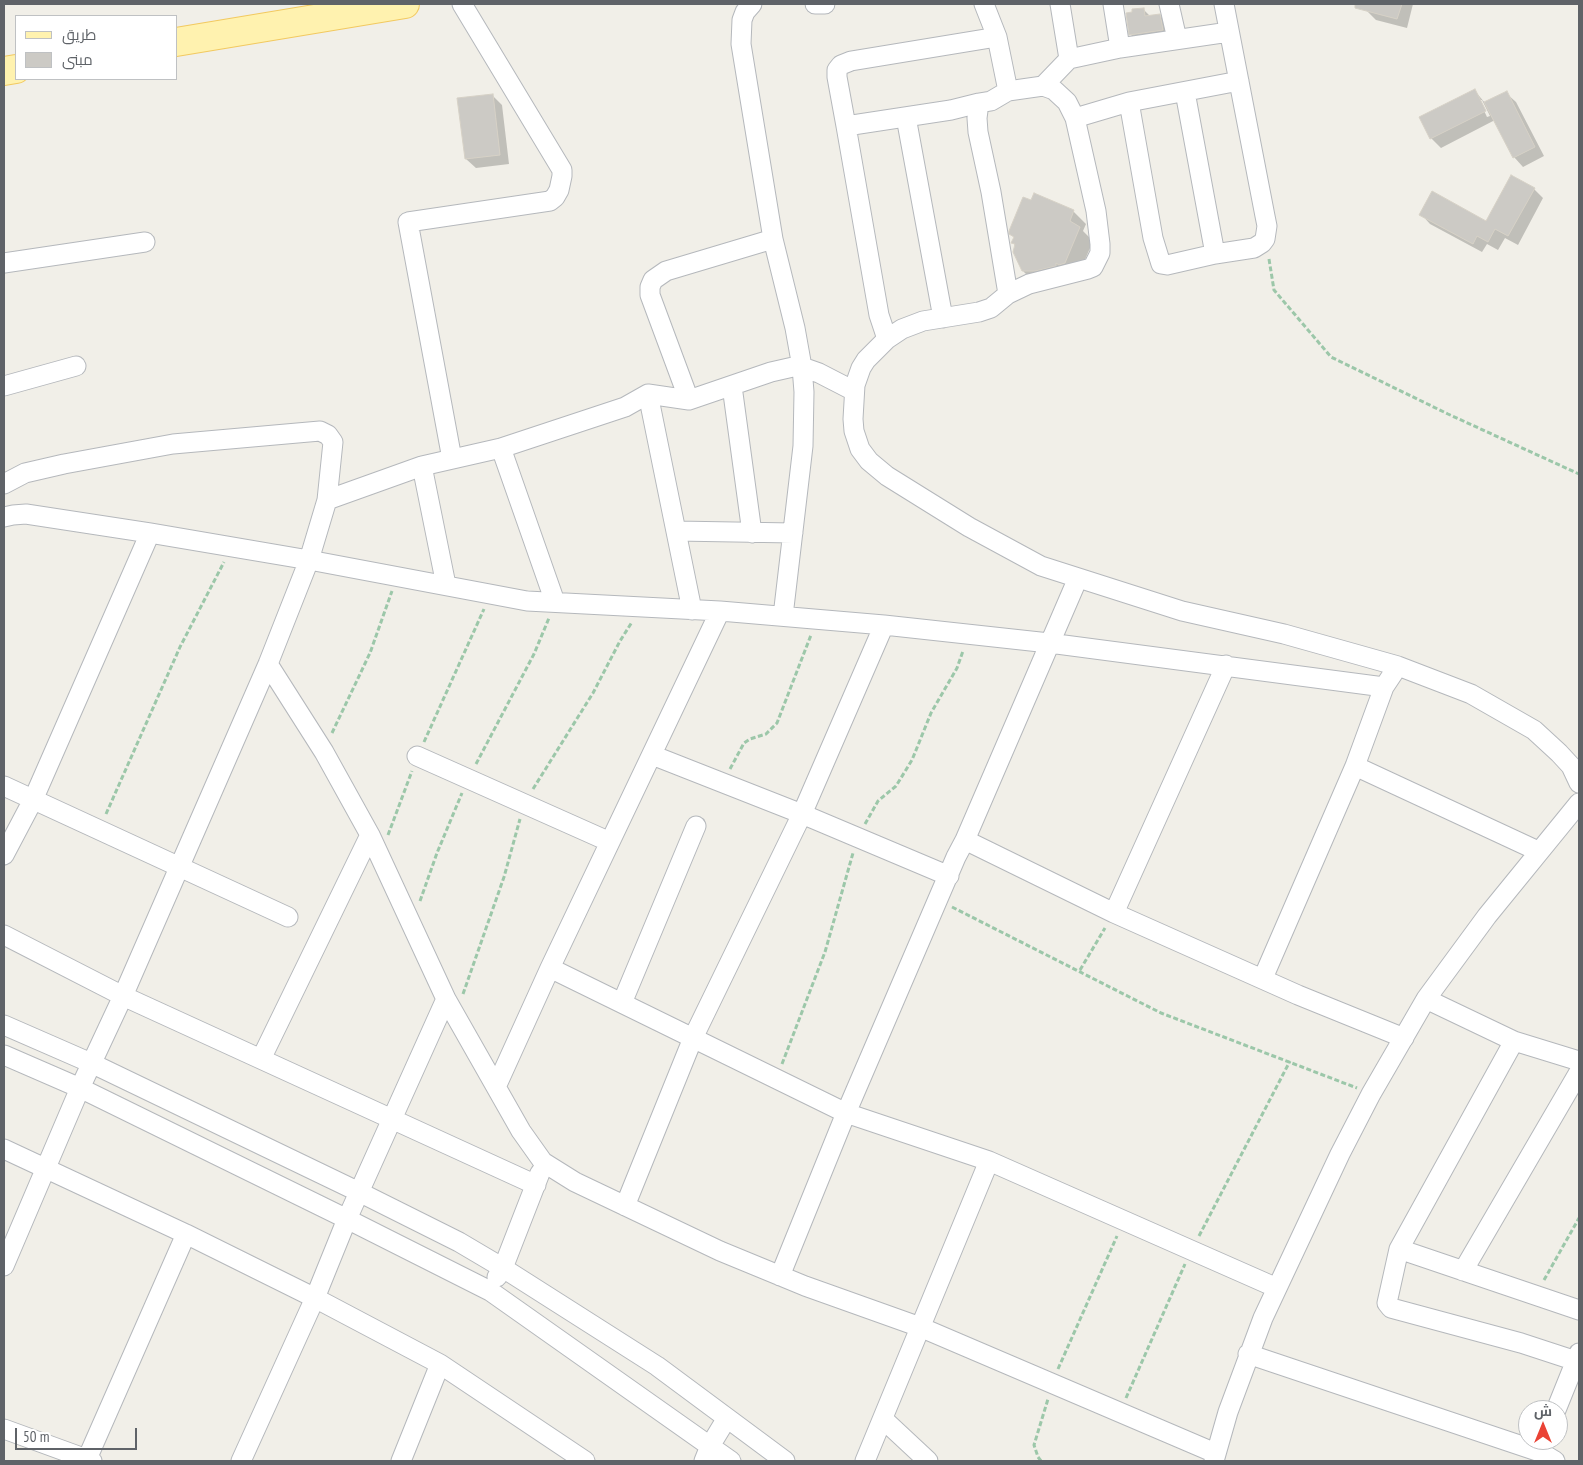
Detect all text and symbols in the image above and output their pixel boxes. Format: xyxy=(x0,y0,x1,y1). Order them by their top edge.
legend xyxy=(15,15,178,80)
text: طريق xyxy=(62,25,96,44)
text: مبنى xyxy=(62,50,93,69)
north arrow xyxy=(1518,1400,1568,1450)
text: ش xyxy=(1534,1402,1552,1420)
scale bar xyxy=(18,1418,140,1450)
text: 50 m xyxy=(23,1427,49,1446)

